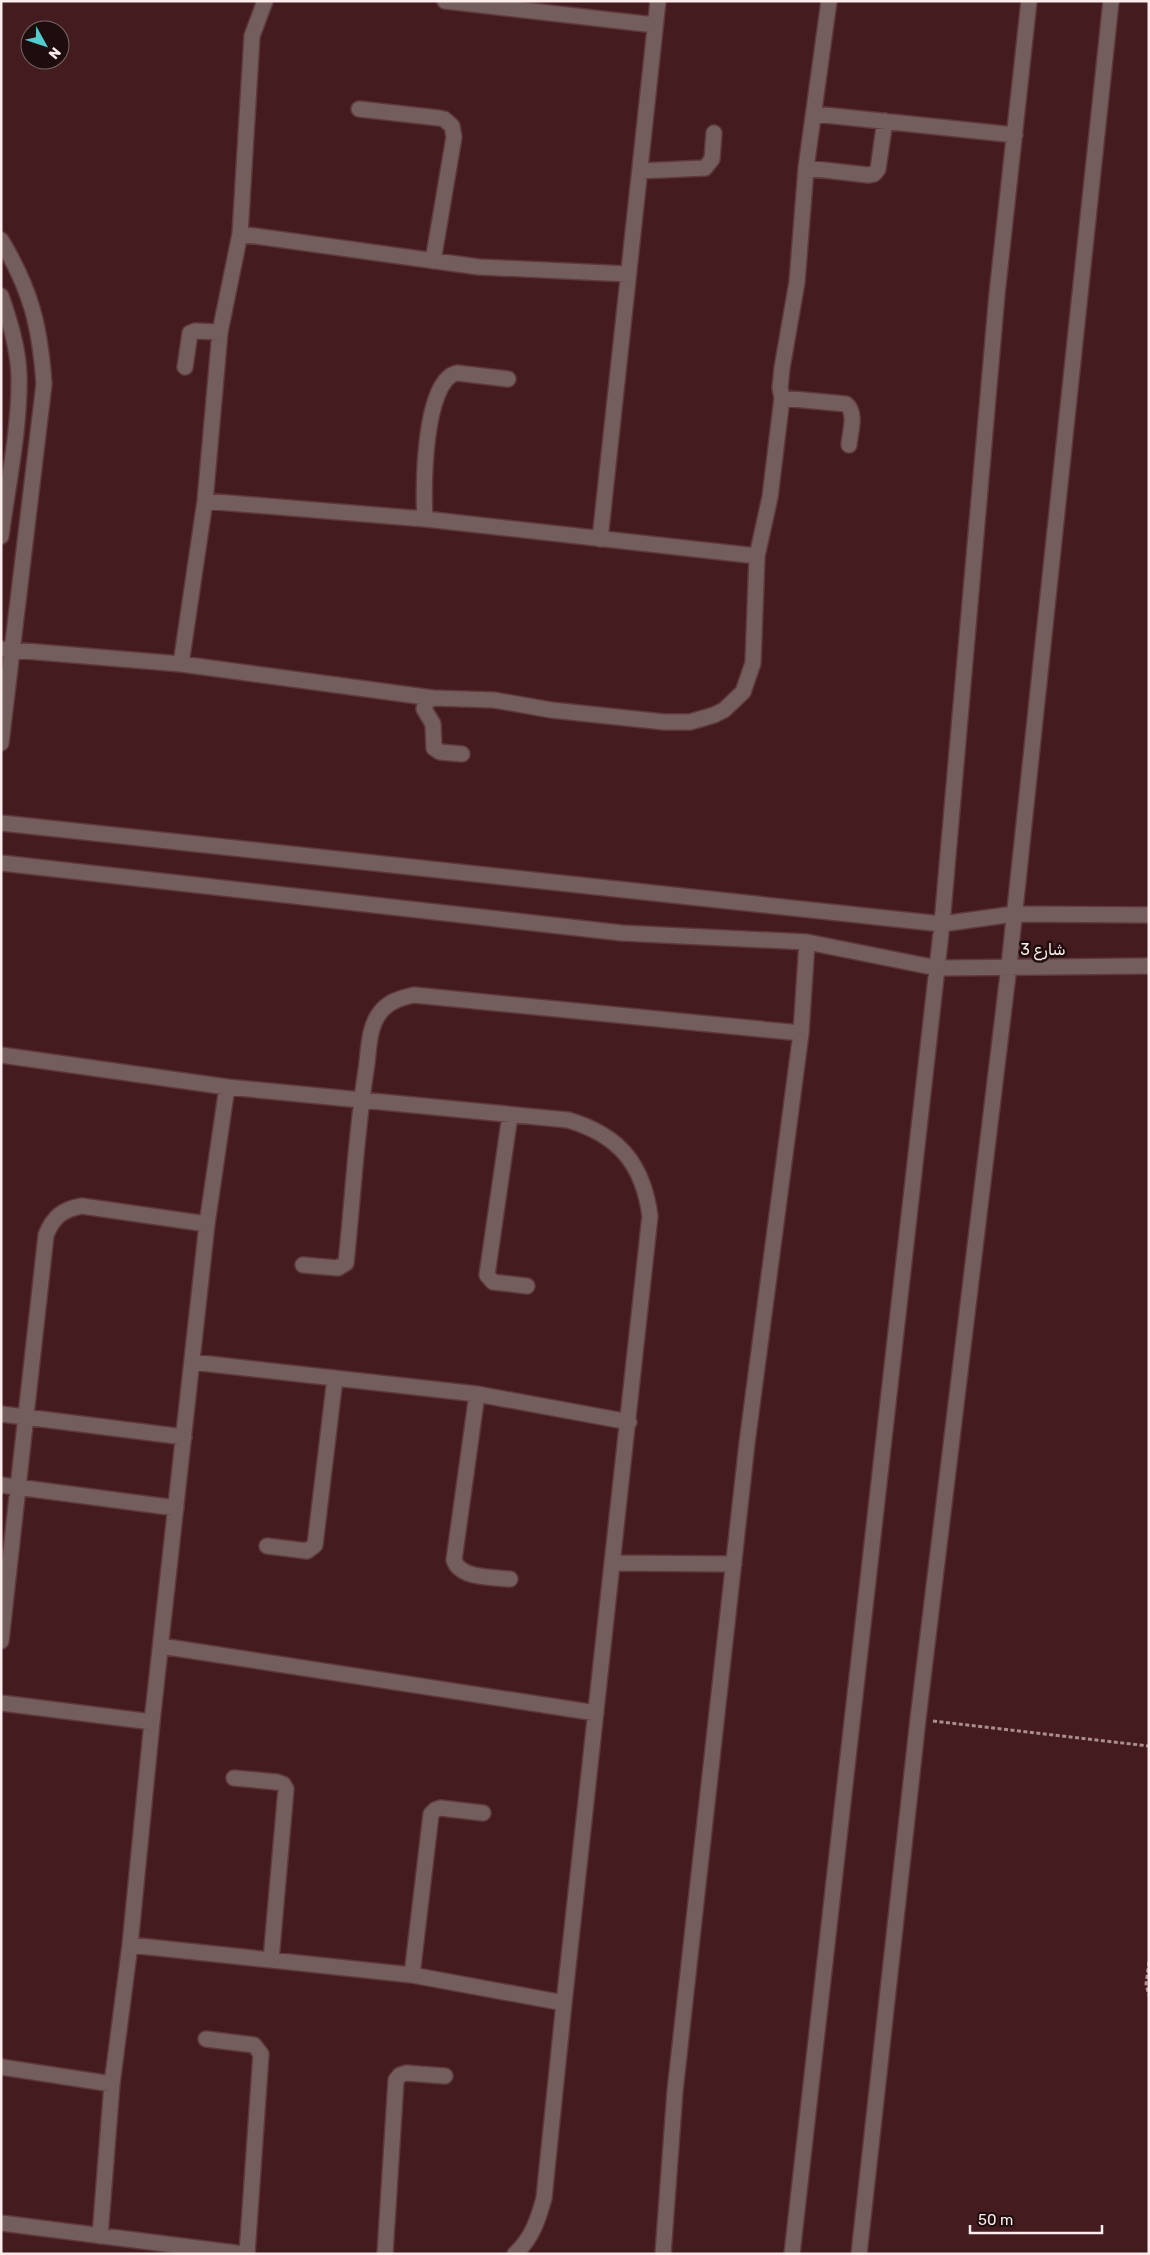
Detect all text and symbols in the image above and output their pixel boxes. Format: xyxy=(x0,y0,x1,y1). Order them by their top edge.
north arrow xyxy=(20,20,70,70)
text: N xyxy=(45,44,64,62)
street label: شارع 3 xyxy=(1020,940,1066,961)
scale bar xyxy=(970,2202,1102,2234)
text: 50 m xyxy=(978,2211,1013,2229)

